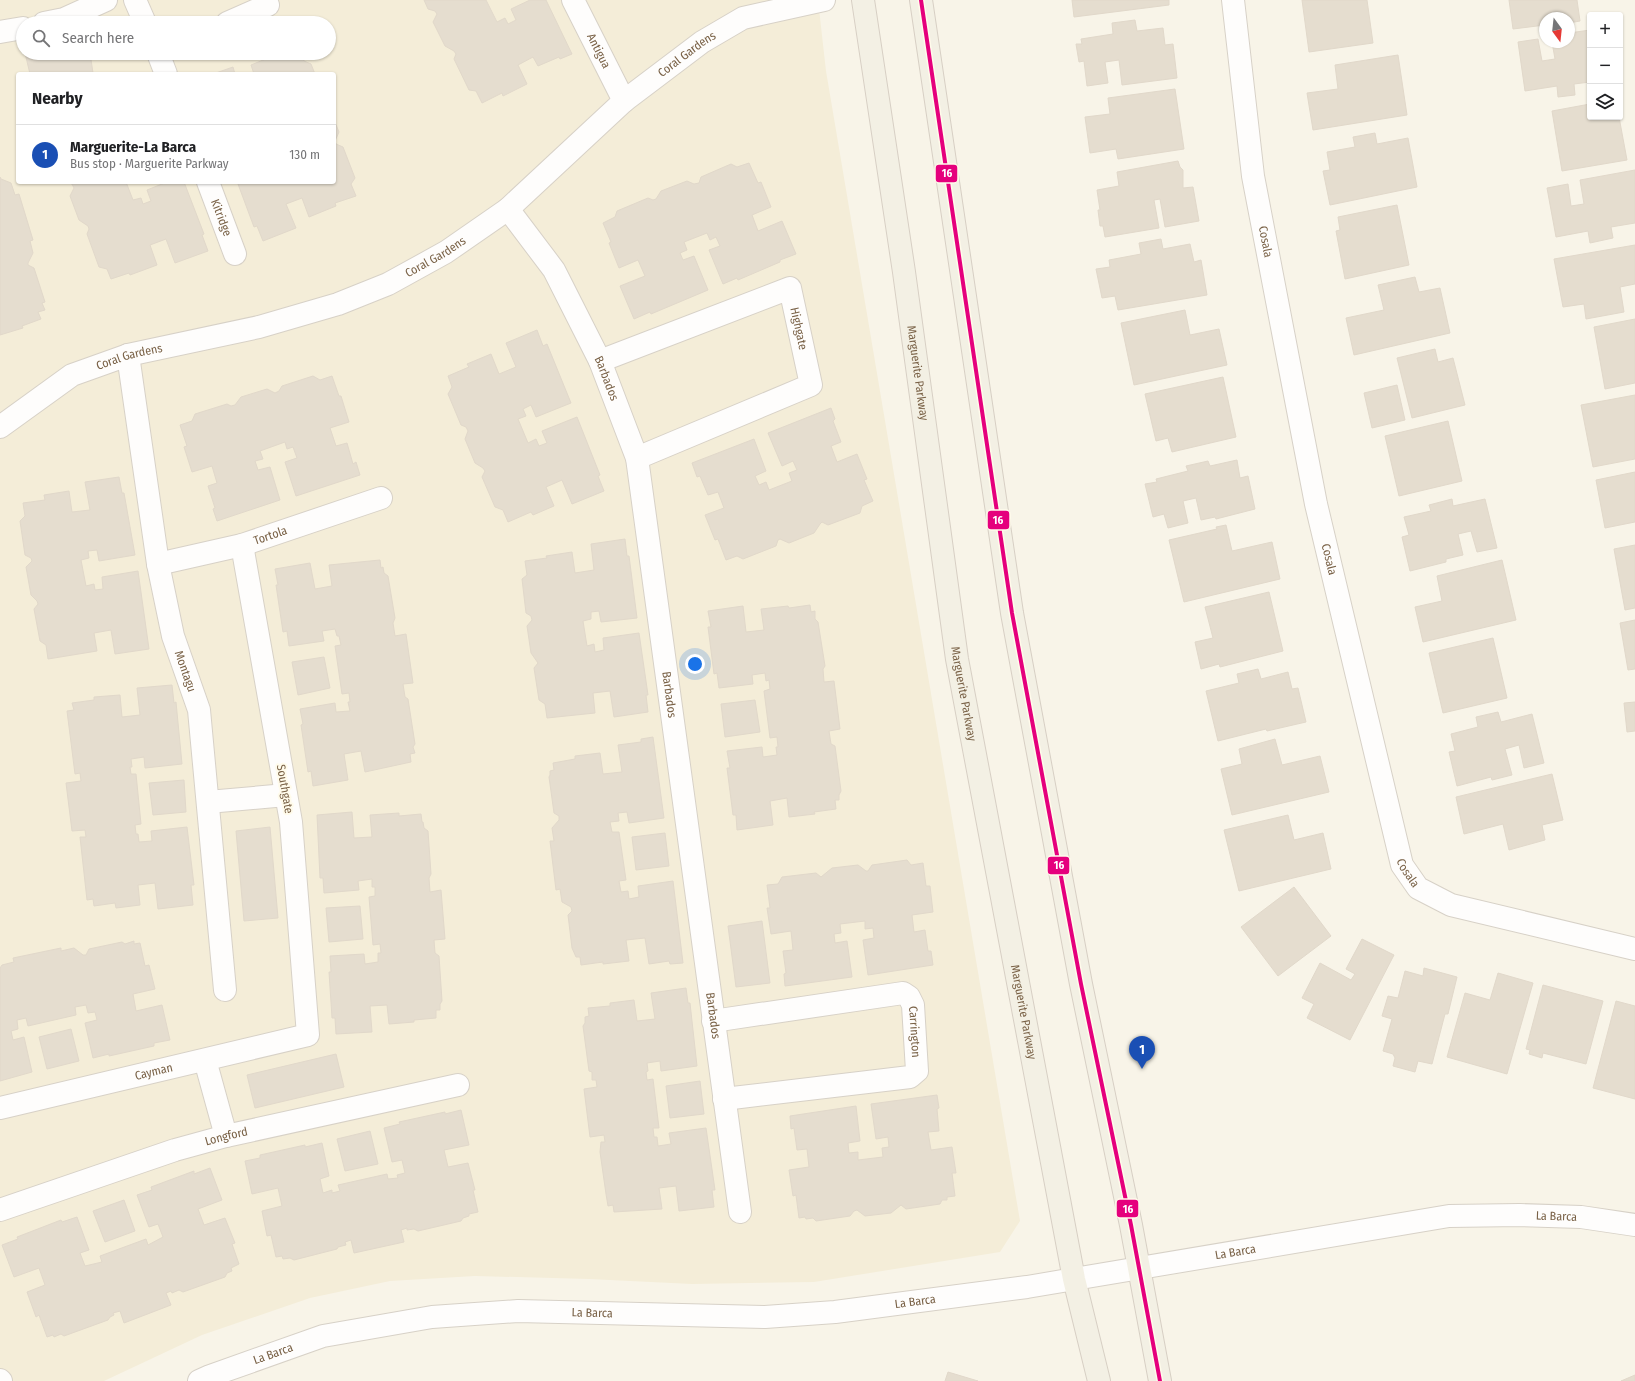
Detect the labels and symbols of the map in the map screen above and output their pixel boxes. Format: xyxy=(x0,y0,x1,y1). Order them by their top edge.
north arrow xyxy=(1539,12,1575,48)
street label: Coral Gardens xyxy=(655,29,718,80)
street label: Antigua xyxy=(584,31,613,71)
line badge: 16 xyxy=(935,164,958,183)
text: 16 xyxy=(942,167,952,180)
street label: Kitridge xyxy=(208,197,235,238)
street label: Cosala xyxy=(1256,225,1276,259)
street label: Coral Gardens xyxy=(403,233,468,280)
street label: Highgate xyxy=(787,306,810,351)
street label: Marguerite Parkway xyxy=(904,324,931,422)
street label: Coral Gardens xyxy=(94,341,164,373)
street label: Barbados xyxy=(592,354,622,403)
line badge: 16 xyxy=(987,510,1010,530)
text: 16 xyxy=(993,514,1003,527)
street label: Tortola xyxy=(252,523,289,548)
street label: Cosala xyxy=(1319,542,1340,577)
street label: Marguerite Parkway xyxy=(948,645,979,743)
street label: Montagu xyxy=(172,649,199,694)
your location xyxy=(685,654,705,674)
street label: Barbados xyxy=(659,671,679,719)
street label: Southgate xyxy=(274,763,296,815)
line badge: 16 xyxy=(1047,856,1070,875)
street label: Cosala xyxy=(1394,857,1423,890)
text: 16 xyxy=(1054,859,1064,872)
street label: Marguerite Parkway xyxy=(1008,964,1040,1061)
street label: Barbados xyxy=(703,992,723,1040)
street label: Carrington xyxy=(906,1006,923,1058)
pin: 1 xyxy=(1129,1036,1155,1069)
street label: Cayman xyxy=(133,1060,174,1083)
street label: Longford xyxy=(203,1124,249,1148)
line badge: 16 xyxy=(1116,1199,1139,1218)
text: 16 xyxy=(1123,1203,1133,1216)
street label: La Barca xyxy=(1536,1209,1577,1224)
street label: La Barca xyxy=(1214,1242,1257,1262)
street label: La Barca xyxy=(894,1292,937,1311)
street label: La Barca xyxy=(571,1305,613,1320)
street label: La Barca xyxy=(251,1340,295,1367)

